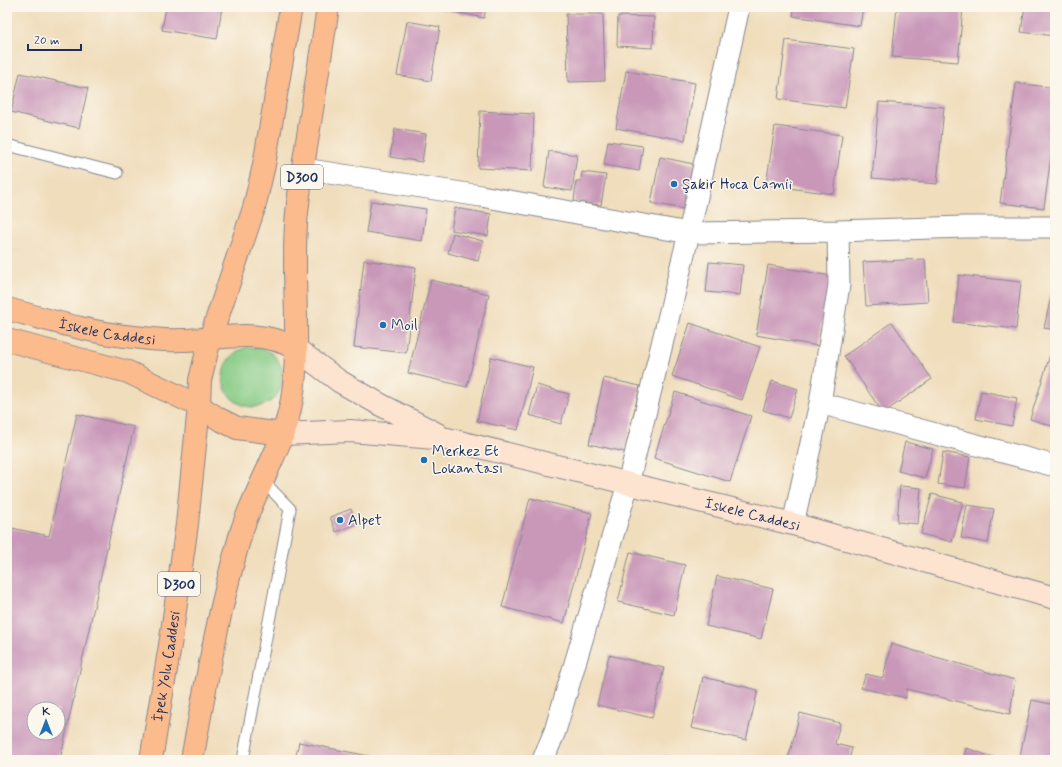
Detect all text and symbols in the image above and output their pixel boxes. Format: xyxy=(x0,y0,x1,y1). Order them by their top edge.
scale bar xyxy=(28,26,81,52)
text: 20 m xyxy=(34,33,60,49)
road number: D300 xyxy=(281,165,323,189)
place label: Şakir Hoca Camii xyxy=(682,175,792,195)
marker: Şakir Hoca Camii xyxy=(669,179,679,189)
street label: İskele Caddesi xyxy=(57,314,156,350)
place label: Moil xyxy=(391,316,418,336)
marker: Moil xyxy=(378,320,388,330)
place label: Merkez Et Lokantası xyxy=(432,442,503,479)
marker: Merkez Et Lokantası xyxy=(419,455,429,465)
street label: İskele Caddesi xyxy=(702,494,802,537)
place label: Alpet xyxy=(348,511,382,531)
marker: Alpet xyxy=(335,515,345,525)
road number: D300 xyxy=(158,572,200,596)
street label: İpek Yolu Caddesi xyxy=(149,610,186,723)
north arrow xyxy=(26,701,66,741)
text: K xyxy=(42,705,50,719)

